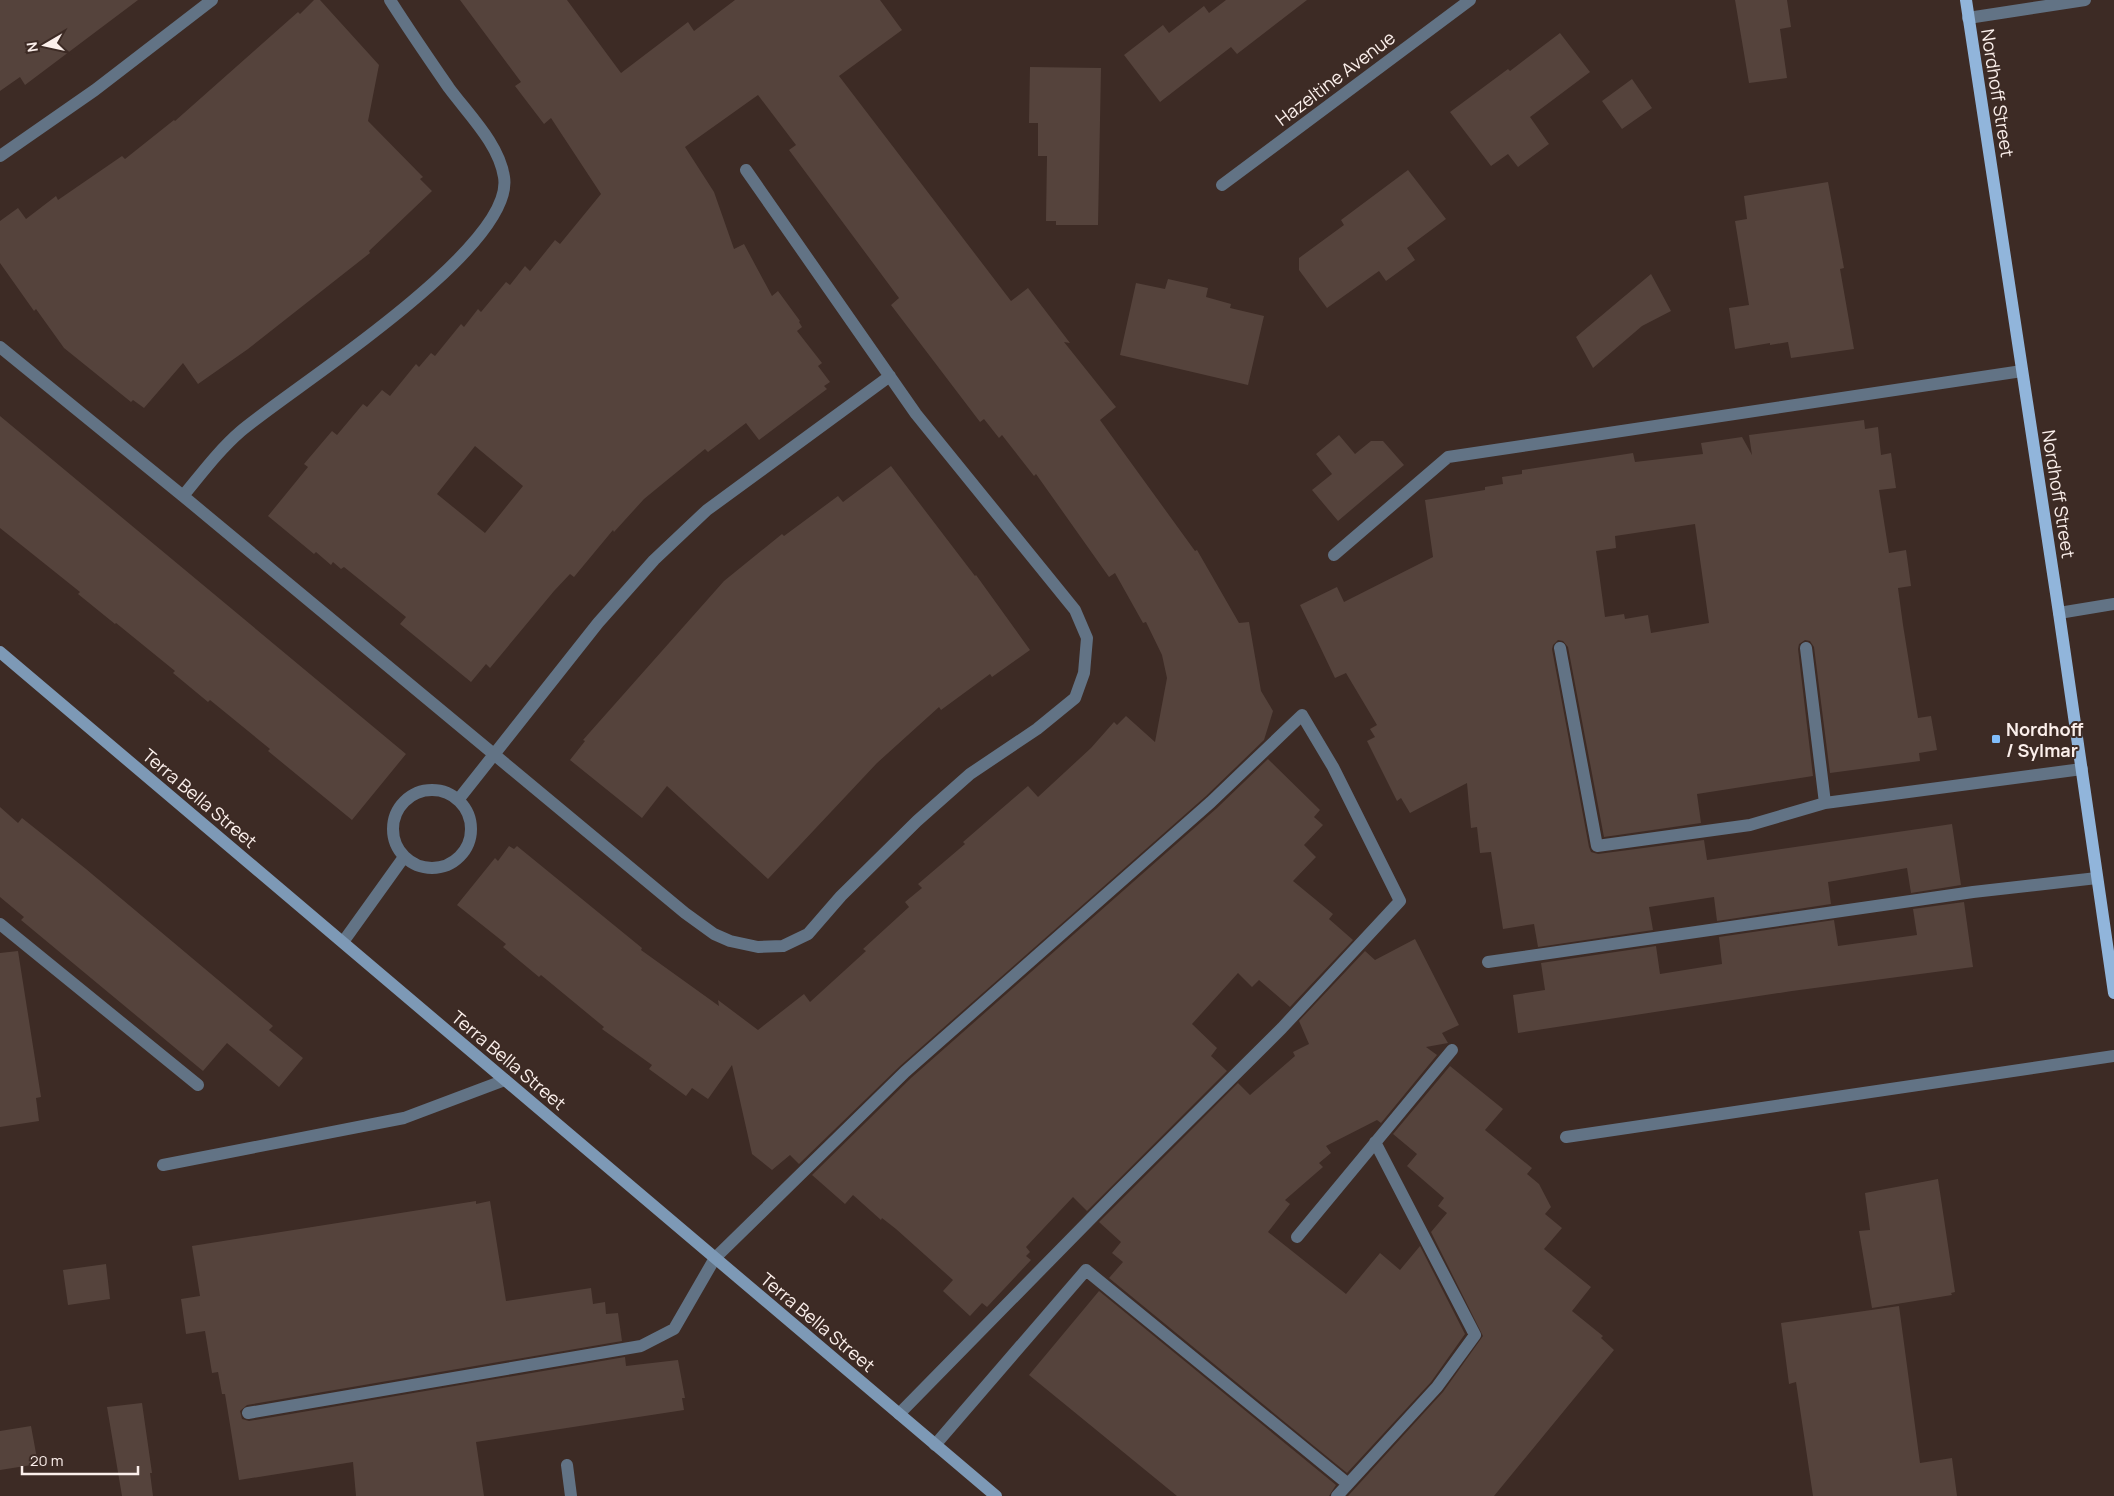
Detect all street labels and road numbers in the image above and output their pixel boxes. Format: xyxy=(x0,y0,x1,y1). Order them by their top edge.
street label: Hazeltine Avenue xyxy=(1270,25,1400,131)
street label: Nordhoff Street xyxy=(1976,27,2020,159)
street label: Nordhoff Street xyxy=(2037,428,2081,560)
street label: Terra Bella Street xyxy=(138,743,262,853)
street label: Terra Bella Street xyxy=(447,1005,571,1115)
street label: Terra Bella Street xyxy=(756,1267,880,1377)

